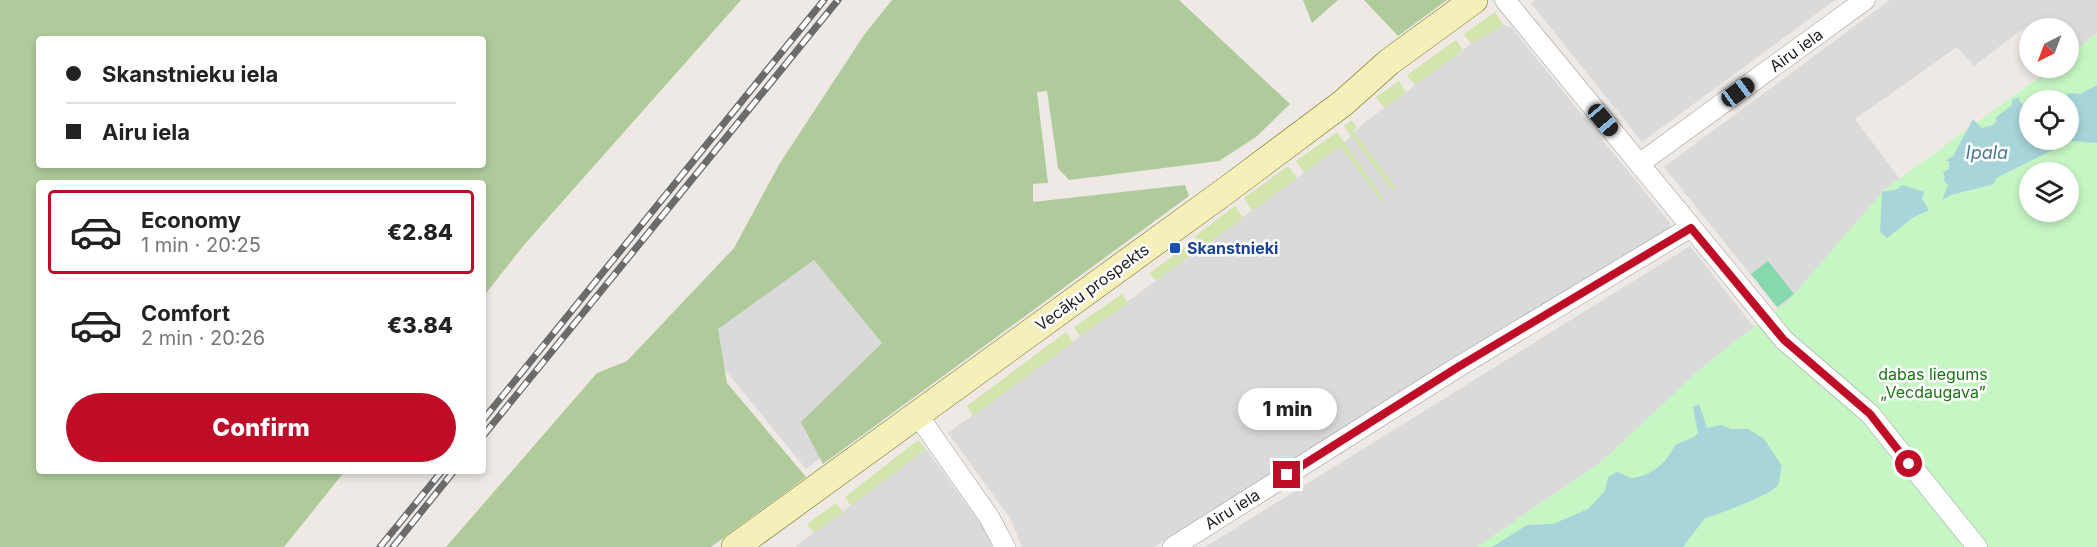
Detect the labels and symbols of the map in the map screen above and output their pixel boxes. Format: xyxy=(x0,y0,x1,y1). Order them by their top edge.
north arrow xyxy=(2019,18,2079,78)
street label: Airu iela xyxy=(1765,24,1827,76)
car xyxy=(1718,74,1758,110)
car xyxy=(1585,100,1621,140)
water label: Ipala xyxy=(1966,142,2008,163)
place label: Skanstnieki xyxy=(1187,238,1278,258)
street label: Vecāķu prospekts xyxy=(1031,239,1153,335)
marker: Skanstnieki xyxy=(1168,241,1182,255)
park label: dabas liegums „Vecdaugava” xyxy=(1878,364,1988,402)
callout: 1 min xyxy=(1238,388,1336,430)
route start xyxy=(1895,450,1922,477)
route end xyxy=(1273,461,1300,488)
street label: Airu iela xyxy=(1201,484,1263,534)

